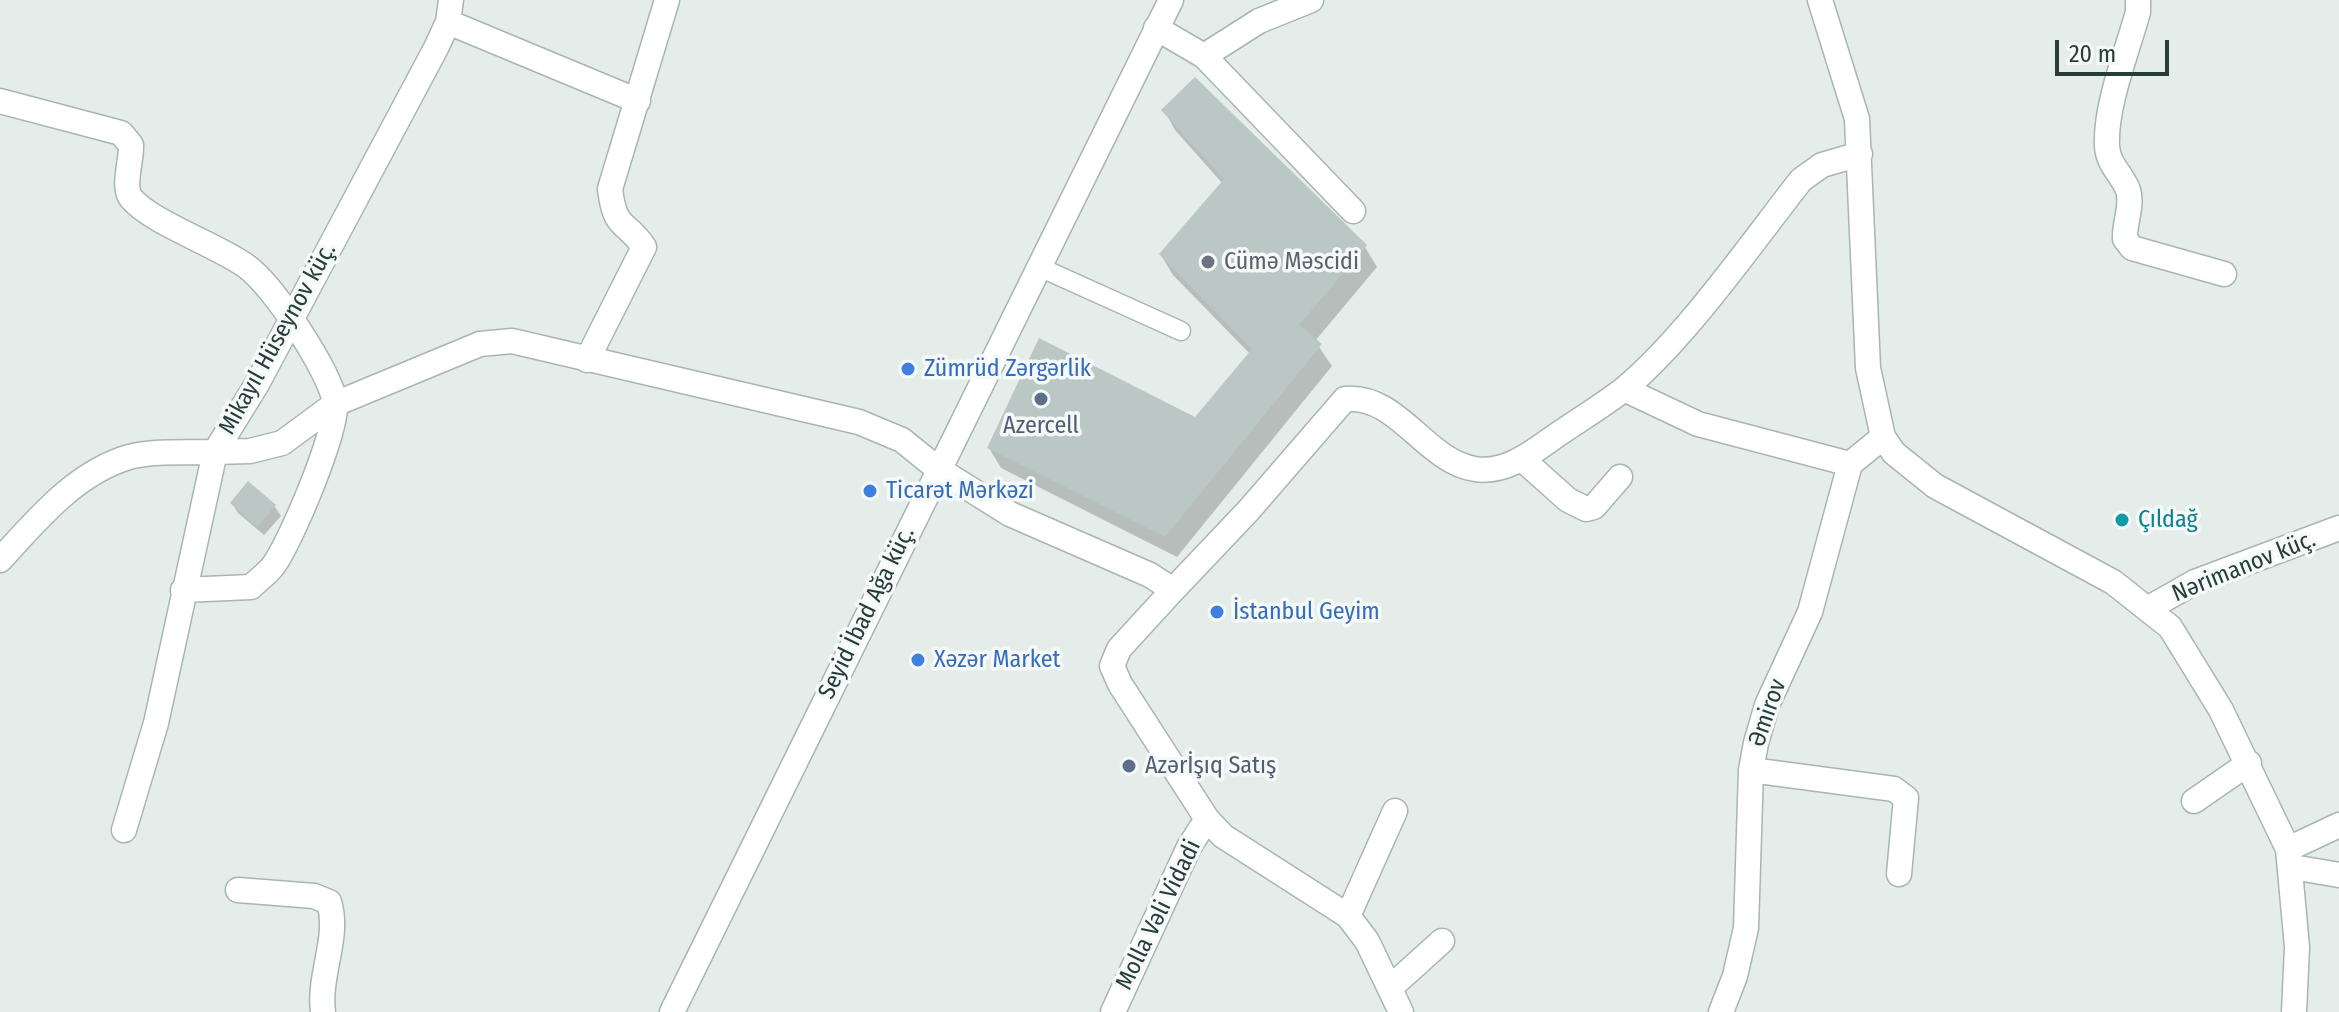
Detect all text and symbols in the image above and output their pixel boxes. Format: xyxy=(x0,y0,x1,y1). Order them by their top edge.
scale bar xyxy=(2059,24,2173,74)
text: 20 m xyxy=(2069,40,2116,68)
street label: Mikayıl Hüseynov küç. xyxy=(213,238,343,440)
place label: Cümə Məscidi xyxy=(1224,248,1359,276)
marker: Cümə Məscidi xyxy=(1199,253,1217,271)
place label: Zümrüd Zərgərlik xyxy=(924,355,1091,383)
marker: Zümrüd Zərgərlik xyxy=(899,360,917,378)
marker: Azercell xyxy=(1032,390,1050,408)
place label: Azercell xyxy=(1003,412,1079,440)
place label: Ticarət Mərkəzi xyxy=(886,477,1034,505)
marker: Ticarət Mərkəzi xyxy=(861,482,879,500)
place label: Çıldağ xyxy=(2138,506,2198,534)
marker: Çıldağ xyxy=(2113,511,2131,529)
street label: Seyid İbad Ağa küç. xyxy=(813,522,921,704)
street label: Nərimanov küç. xyxy=(2168,525,2320,609)
place label: İstanbul Geyim xyxy=(1233,598,1380,626)
marker: İstanbul Geyim xyxy=(1208,603,1226,621)
place label: Xəzər Market xyxy=(934,646,1060,674)
marker: Xəzər Market xyxy=(909,651,927,669)
street label: Əmirov xyxy=(1743,675,1793,751)
place label: Azərİşıq Satış xyxy=(1145,752,1276,780)
marker: Azərİşıq Satış xyxy=(1120,757,1138,775)
street label: Molla Vəli Vidadi xyxy=(1110,835,1208,995)

